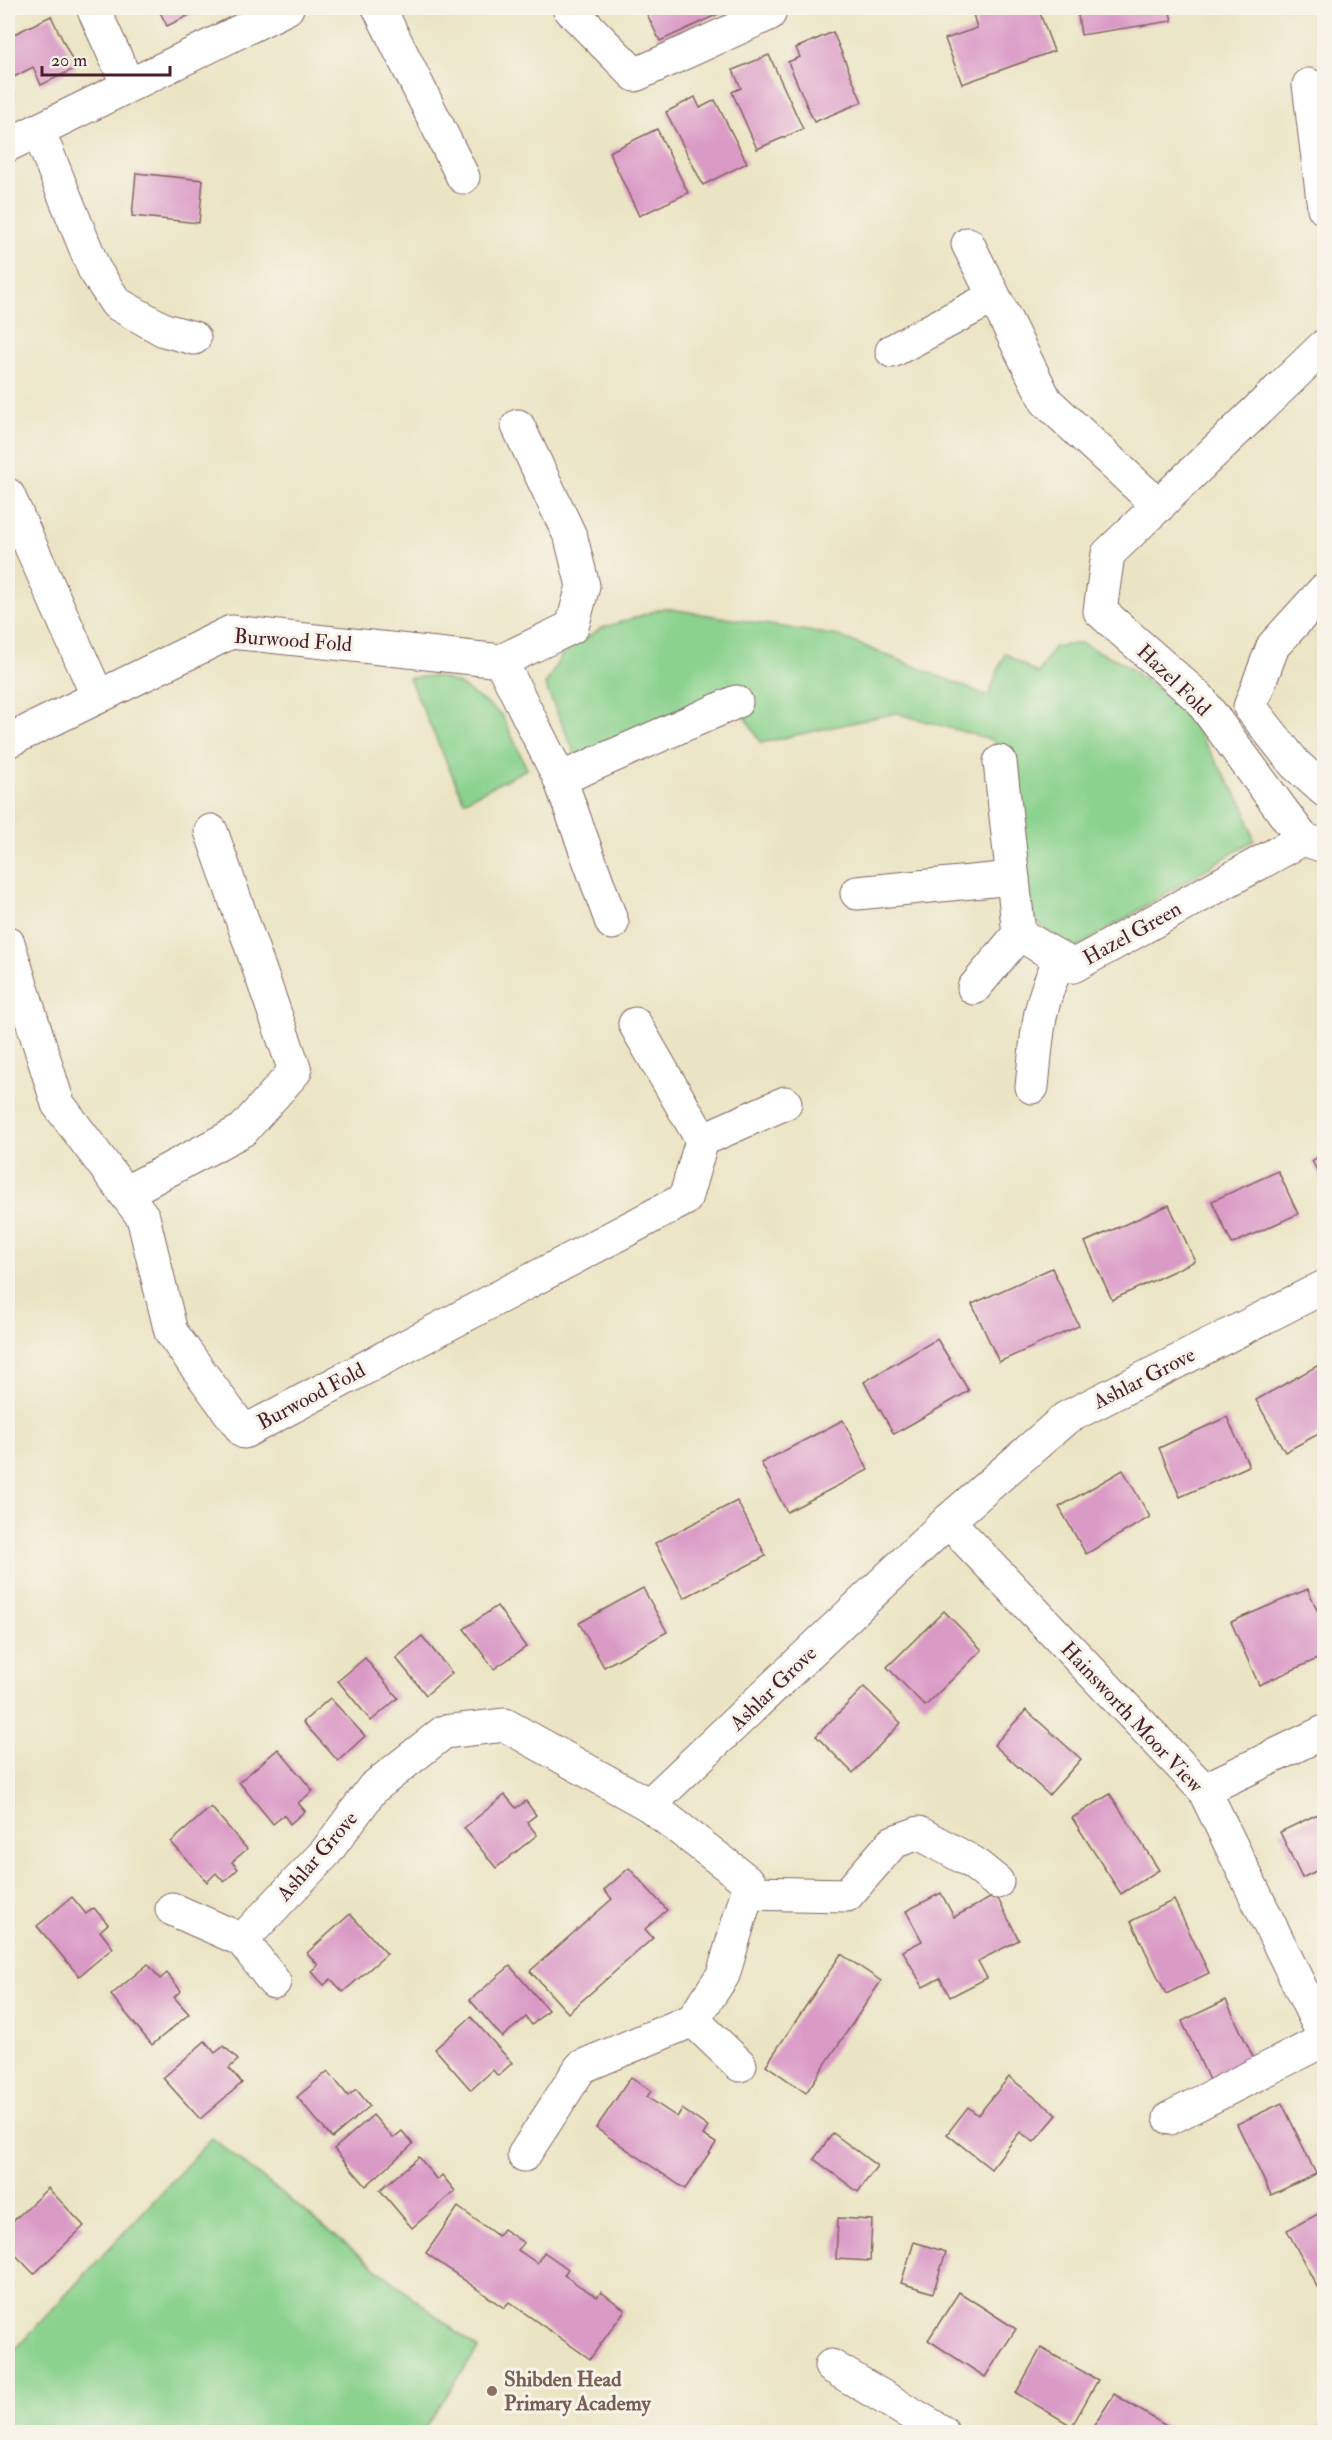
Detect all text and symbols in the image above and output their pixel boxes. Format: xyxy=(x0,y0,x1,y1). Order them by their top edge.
scale bar xyxy=(42,39,170,77)
text: 20 m xyxy=(51,49,87,72)
street label: Burwood Fold xyxy=(233,623,354,658)
street label: Hazel Fold xyxy=(1131,638,1217,723)
street label: Hazel Green xyxy=(1078,895,1186,972)
street label: Ashlar Grove xyxy=(1088,1341,1200,1416)
street label: Burwood Fold xyxy=(253,1356,370,1436)
street label: Hainsworth Moor View xyxy=(1055,1636,1209,1799)
street label: Ashlar Grove xyxy=(723,1640,823,1737)
street label: Ashlar Grove xyxy=(270,1806,364,1908)
place label: Shibden Head Primary Academy xyxy=(504,2366,651,2417)
marker: Shibden Head Primary Academy xyxy=(485,2384,499,2398)

